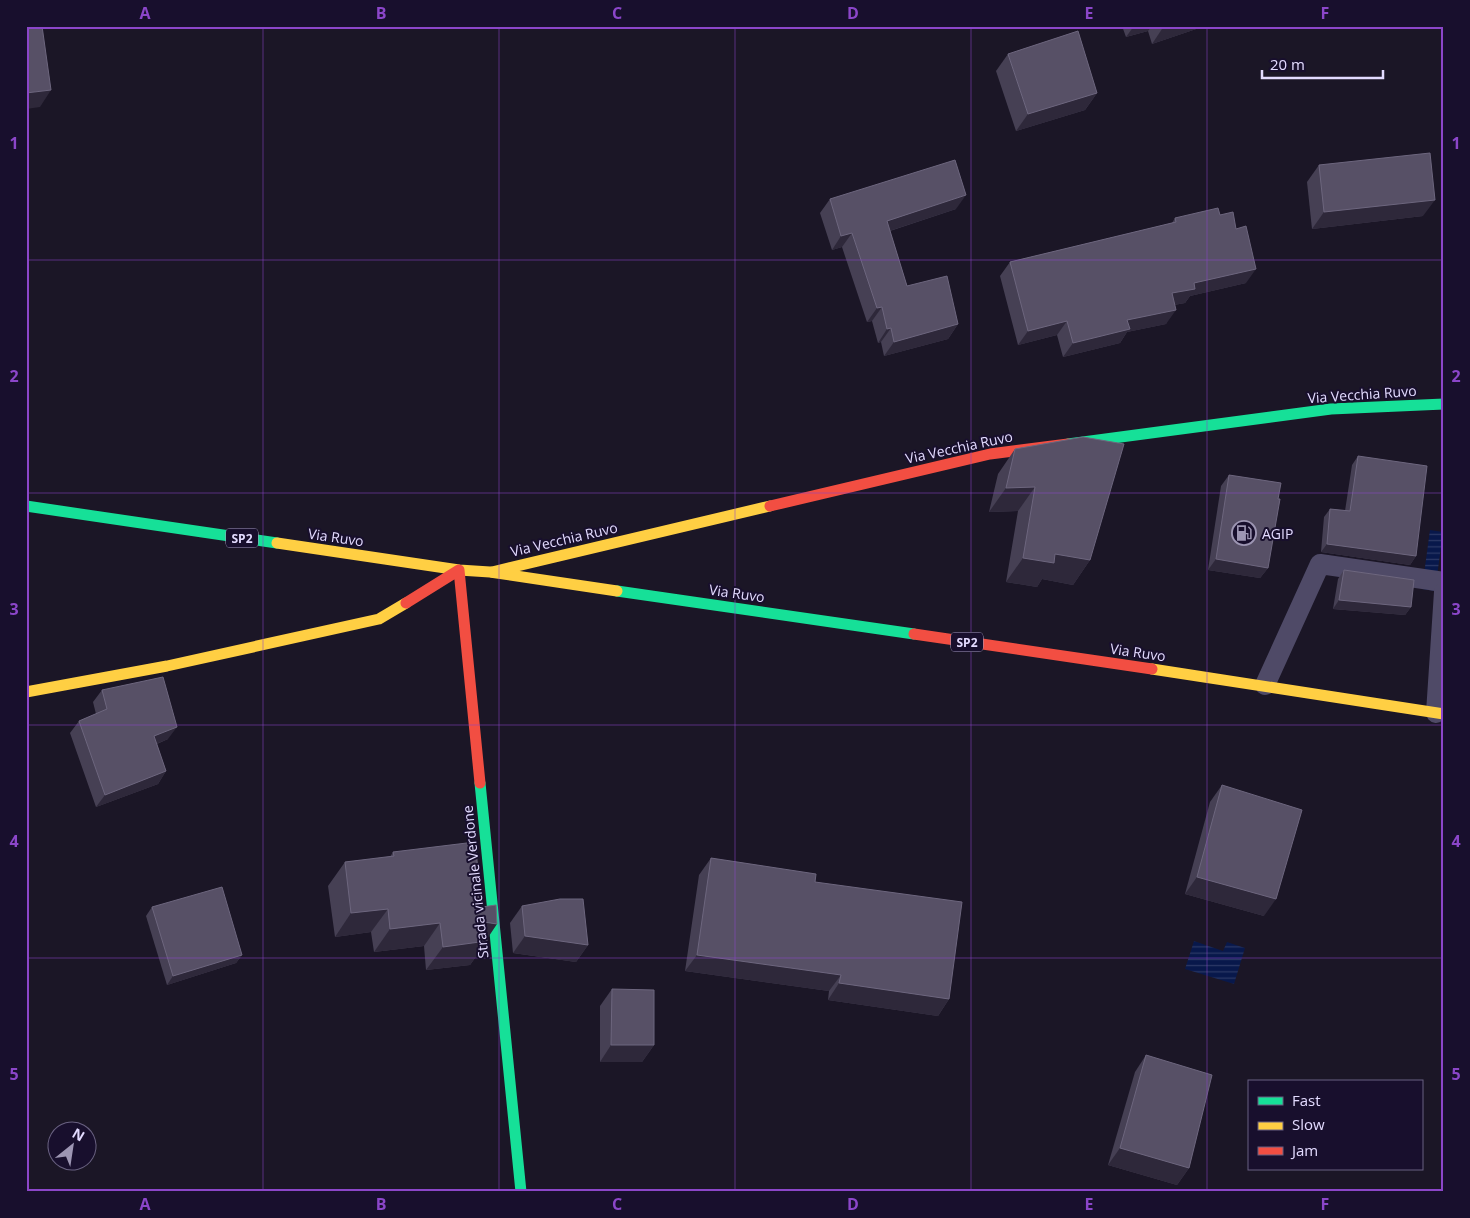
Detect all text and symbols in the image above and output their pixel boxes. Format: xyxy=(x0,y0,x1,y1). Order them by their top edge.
text: A xyxy=(139,2,151,24)
text: B xyxy=(376,2,386,24)
text: C xyxy=(612,2,622,24)
text: D xyxy=(847,2,859,24)
text: E xyxy=(1085,2,1094,24)
text: F xyxy=(1321,2,1329,24)
scale bar xyxy=(1262,48,1384,80)
text: 20 m xyxy=(1270,54,1305,74)
text: 1 xyxy=(9,132,19,154)
text: 1 xyxy=(1451,132,1461,154)
text: 2 xyxy=(9,365,19,387)
text: 2 xyxy=(1451,365,1461,387)
street label: Via Vecchia Ruvo xyxy=(1307,381,1417,407)
street label: Via Vecchia Ruvo xyxy=(904,426,1014,468)
street label: Via Vecchia Ruvo xyxy=(509,517,619,561)
fuel station icon: AGIP xyxy=(1231,520,1257,546)
street label: Via Ruvo xyxy=(307,524,365,550)
place label: AGIP xyxy=(1262,524,1293,543)
road number: SP2 xyxy=(226,528,258,548)
street label: Via Ruvo xyxy=(708,580,766,606)
text: 3 xyxy=(9,598,19,620)
text: 3 xyxy=(1451,598,1461,620)
road number: SP2 xyxy=(951,632,983,652)
street label: Via Ruvo xyxy=(1109,639,1167,665)
street label: Strada vicinale Verdone xyxy=(458,804,492,959)
text: 4 xyxy=(9,830,19,852)
text: 4 xyxy=(1451,830,1461,852)
text: 5 xyxy=(9,1063,19,1085)
text: 5 xyxy=(1451,1063,1461,1085)
legend xyxy=(1248,1080,1422,1170)
text: Fast xyxy=(1292,1090,1321,1110)
text: Slow xyxy=(1292,1114,1325,1134)
north arrow xyxy=(48,1120,98,1170)
text: N xyxy=(69,1123,88,1145)
text: Jam xyxy=(1290,1140,1318,1160)
text: A xyxy=(139,1193,151,1215)
text: B xyxy=(376,1193,386,1215)
text: C xyxy=(612,1193,622,1215)
text: D xyxy=(847,1193,859,1215)
text: E xyxy=(1085,1193,1094,1215)
text: F xyxy=(1321,1193,1329,1215)

